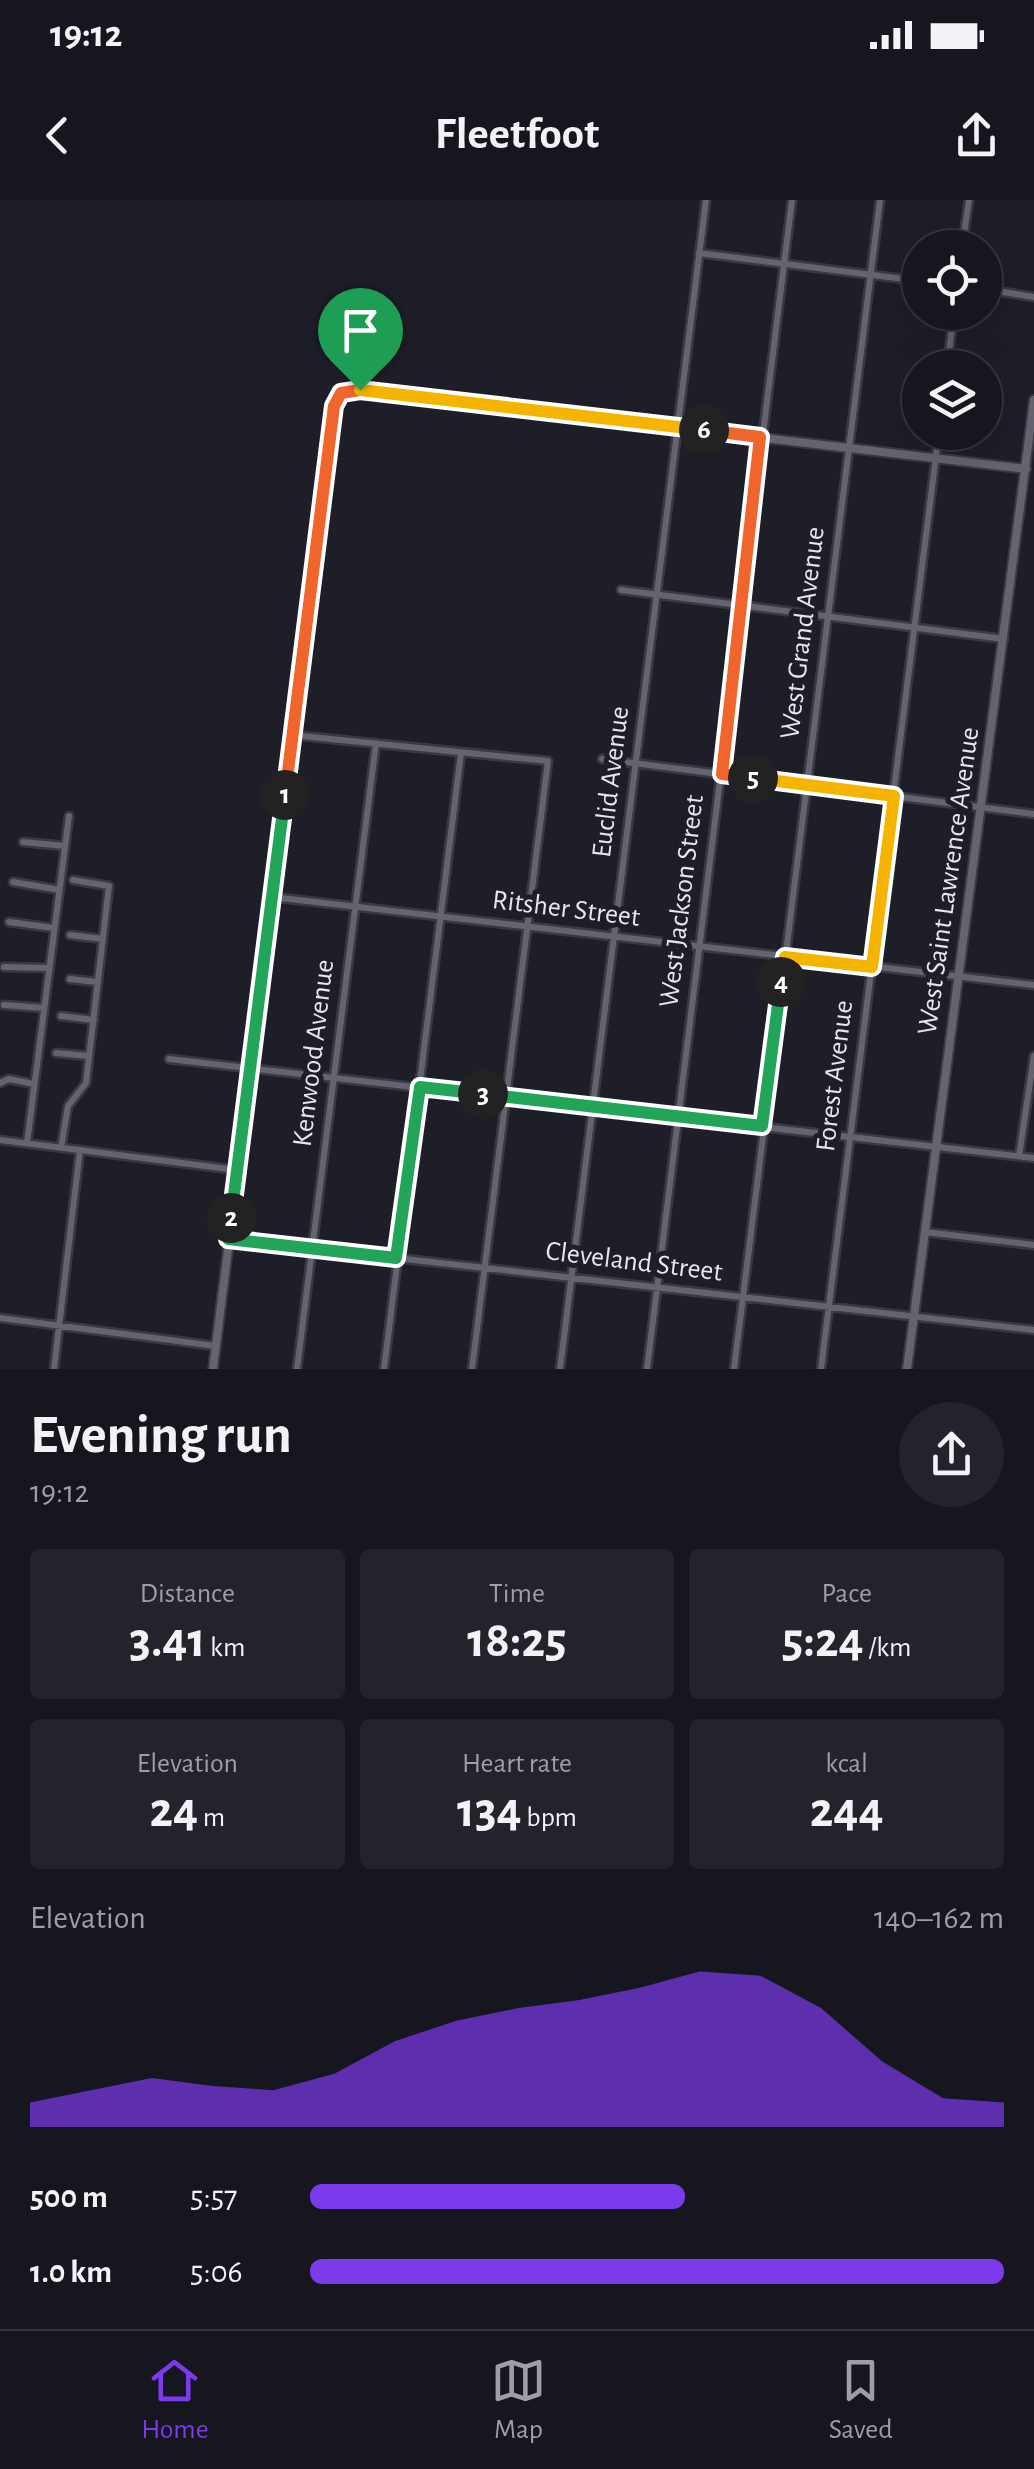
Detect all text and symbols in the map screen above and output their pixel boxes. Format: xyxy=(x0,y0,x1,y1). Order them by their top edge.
text: 19:12 xyxy=(50,16,122,54)
icon: back xyxy=(30,108,85,163)
icon: share xyxy=(949,108,1004,163)
text: Fleetfoot xyxy=(435,112,599,157)
map controls xyxy=(902,230,1002,450)
button: locate xyxy=(902,230,1002,330)
pin xyxy=(318,288,403,391)
icon: arrive xyxy=(333,303,388,358)
button: layers xyxy=(902,350,1002,450)
pin: 6 xyxy=(679,405,729,455)
text: 6 xyxy=(697,416,711,444)
street label: West Grand Avenue xyxy=(776,525,830,741)
street label: Euclid Avenue xyxy=(588,705,634,859)
street label: West Saint Lawrence Avenue xyxy=(914,725,984,1037)
pin: 5 xyxy=(728,753,778,803)
text: 5 xyxy=(747,764,759,792)
pin: 1 xyxy=(260,770,310,820)
text: 1 xyxy=(280,781,290,809)
street label: West Jackson Street xyxy=(655,793,709,1009)
street label: Ritsher Street xyxy=(491,886,642,932)
pin: 4 xyxy=(756,957,806,1007)
street label: Kenwood Avenue xyxy=(289,958,339,1148)
text: 4 xyxy=(774,968,788,996)
street label: Forest Avenue xyxy=(812,999,858,1153)
pin: 3 xyxy=(458,1069,508,1119)
text: 3 xyxy=(477,1080,489,1108)
pin: 2 xyxy=(206,1193,256,1243)
text: 2 xyxy=(224,1204,238,1232)
street label: Cleveland Street xyxy=(544,1237,724,1287)
button: share xyxy=(899,1402,1004,1507)
text: Evening run xyxy=(30,1408,292,1463)
text: 19:12 xyxy=(30,1476,89,1508)
text: Distance xyxy=(140,1580,235,1608)
text: Time xyxy=(489,1580,545,1608)
text: Pace xyxy=(821,1580,872,1608)
text: 3.41 xyxy=(129,1616,206,1666)
text: 18:25 xyxy=(467,1616,567,1666)
text: 5:24 xyxy=(782,1616,864,1666)
text: km xyxy=(206,1634,245,1662)
text: /km xyxy=(864,1634,911,1662)
text: Elevation xyxy=(137,1750,238,1778)
text: Heart rate xyxy=(462,1750,572,1778)
text: kcal xyxy=(825,1750,868,1778)
text: 24 xyxy=(149,1786,198,1836)
text: 134 xyxy=(457,1786,522,1836)
text: 244 xyxy=(810,1786,884,1836)
text: m xyxy=(198,1804,225,1832)
text: bpm xyxy=(522,1804,577,1832)
text: Elevation xyxy=(30,1902,146,1934)
text: 140–162 m xyxy=(874,1902,1004,1934)
text: 500 m xyxy=(30,2181,108,2213)
text: 5:57 xyxy=(190,2181,237,2213)
text: 1.0 km xyxy=(30,2256,112,2288)
text: 5:06 xyxy=(190,2256,243,2288)
tab: Home xyxy=(141,2353,209,2447)
tab: Map xyxy=(491,2353,546,2447)
tab: Saved xyxy=(829,2353,893,2447)

